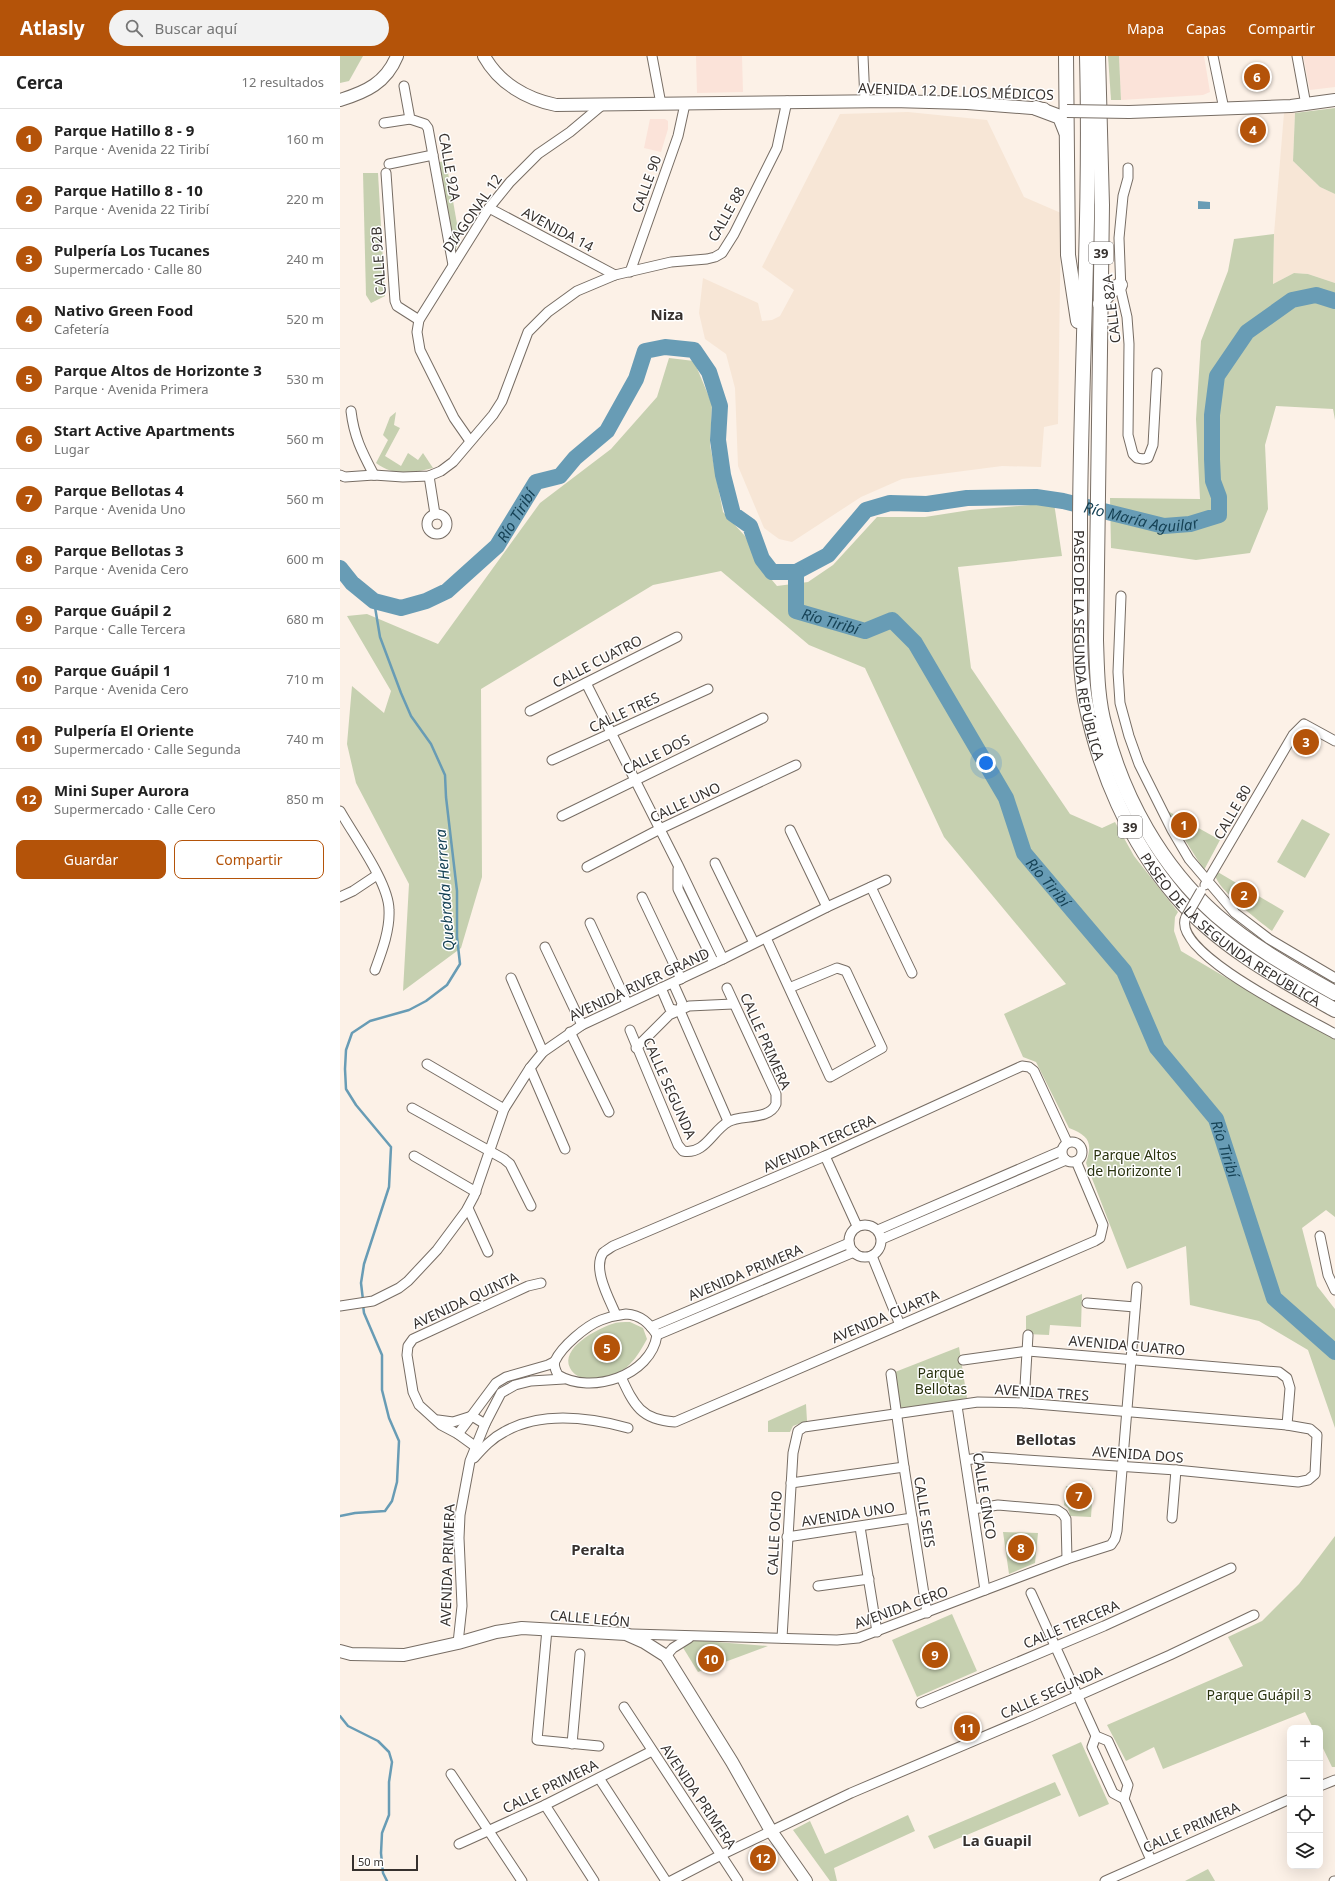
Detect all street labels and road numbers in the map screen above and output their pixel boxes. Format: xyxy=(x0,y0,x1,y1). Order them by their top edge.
street label: AVENIDA 12 DE LOS MÉDICOS xyxy=(858,78,1054,104)
street label: CALLE 92A xyxy=(435,131,465,203)
street label: CALLE 90 xyxy=(627,153,665,215)
street label: DIAGONAL 12 xyxy=(438,170,506,256)
street label: CALLE 88 xyxy=(703,183,749,245)
street label: AVENIDA 14 xyxy=(519,202,597,256)
street label: CALLE 92B xyxy=(366,226,390,296)
road number: 39 xyxy=(1089,242,1113,264)
street label: CALLE 82A xyxy=(1097,274,1125,344)
street label: PASEO DE LA SEGUNDA REPÚBLICA xyxy=(1071,530,1110,762)
street label: CALLE CUATRO xyxy=(549,630,645,692)
street label: CALLE TRES xyxy=(586,687,663,737)
street label: CALLE DOS xyxy=(619,729,693,778)
street label: CALLE UNO xyxy=(647,777,723,827)
street label: CALLE 80 xyxy=(1209,781,1255,843)
road number: 39 xyxy=(1118,816,1142,838)
street label: PASEO DE LA SEGUNDA REPÚBLICA xyxy=(1137,848,1324,1010)
street label: AVENIDA RIVER GRAND xyxy=(566,943,712,1025)
street label: CALLE PRIMERA xyxy=(736,990,796,1092)
street label: CALLE SEGUNDA xyxy=(639,1034,701,1142)
street label: AVENIDA TERCERA xyxy=(760,1110,878,1176)
street label: AVENIDA PRIMERA xyxy=(685,1239,805,1305)
street label: AVENIDA QUINTA xyxy=(409,1267,521,1333)
street label: AVENIDA CUARTA xyxy=(828,1285,942,1347)
street label: AVENIDA CUATRO xyxy=(1068,1330,1186,1360)
street label: AVENIDA TRES xyxy=(994,1379,1090,1405)
street label: AVENIDA DOS xyxy=(1092,1441,1185,1467)
street label: CALLE CINCO xyxy=(969,1451,1001,1541)
street label: CALLE SEIS xyxy=(910,1475,940,1549)
street label: CALLE OCHO xyxy=(762,1490,786,1576)
street label: AVENIDA UNO xyxy=(800,1497,896,1531)
street label: AVENIDA PRIMERA xyxy=(435,1503,459,1627)
street label: AVENIDA CERO xyxy=(851,1581,951,1633)
street label: CALLE TERCERA xyxy=(1020,1595,1122,1653)
street label: CALLE LEÓN xyxy=(549,1605,631,1631)
street label: CALLE SEGUNDA xyxy=(997,1661,1105,1723)
street label: AVENIDA PRIMERA xyxy=(657,1740,741,1852)
street label: CALLE PRIMERA xyxy=(499,1755,601,1817)
street label: CALLE PRIMERA xyxy=(1140,1797,1242,1857)

